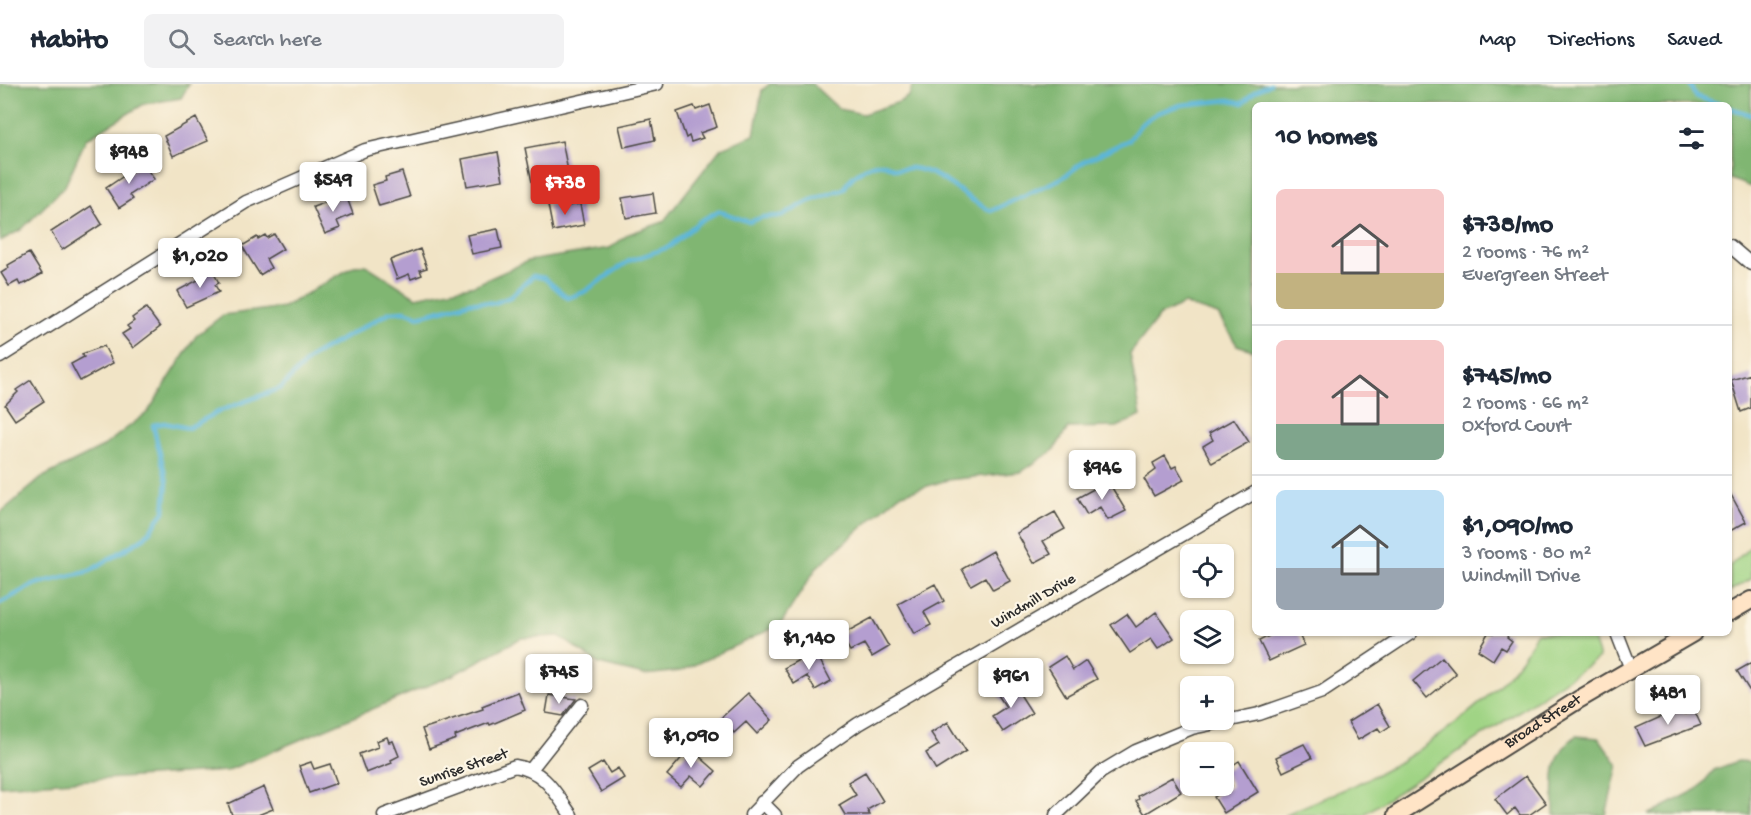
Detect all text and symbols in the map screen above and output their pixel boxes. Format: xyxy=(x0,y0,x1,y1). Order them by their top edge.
search box xyxy=(144,14,564,68)
text: Habito xyxy=(30,25,108,58)
icon: search xyxy=(165,25,198,58)
text: Search here xyxy=(213,28,322,54)
text: Map xyxy=(1479,29,1516,54)
text: Directions xyxy=(1549,29,1634,54)
text: Saved xyxy=(1667,29,1721,54)
icon: filters xyxy=(1675,122,1708,155)
text: 10 homes xyxy=(1276,123,1376,154)
pin: $948 xyxy=(93,134,165,185)
text: $948 xyxy=(109,142,149,165)
pin: $549 xyxy=(297,162,369,213)
pin: $738 xyxy=(529,165,601,216)
text: $549 xyxy=(314,170,352,193)
text: $738 xyxy=(545,173,585,196)
text: $738/mo xyxy=(1462,211,1553,242)
icon: home xyxy=(1324,213,1396,285)
pin: $1,020 xyxy=(151,238,249,289)
text: 2 rooms · 76 m² xyxy=(1462,242,1589,265)
text: $1,020 xyxy=(172,246,228,269)
text: Evergreen Street xyxy=(1462,265,1607,288)
text: $745/mo xyxy=(1462,362,1551,393)
icon: home xyxy=(1324,364,1396,436)
text: 2 rooms · 66 m² xyxy=(1462,393,1589,416)
text: Oxford Court xyxy=(1462,416,1570,439)
pin: $946 xyxy=(1066,450,1138,501)
text: $946 xyxy=(1083,458,1121,481)
text: $1,090/mo xyxy=(1462,512,1573,543)
icon: home xyxy=(1324,514,1396,586)
text: 3 rooms · 80 m² xyxy=(1462,543,1591,566)
map controls xyxy=(1180,544,1234,796)
button: locate xyxy=(1180,544,1234,598)
text: Windmill Drive xyxy=(1462,566,1580,589)
street label: Windmill Drive xyxy=(988,570,1080,634)
button: layers xyxy=(1180,610,1234,664)
pin: $1,140 xyxy=(760,620,858,671)
text: $1,140 xyxy=(783,628,835,651)
pin: $745 xyxy=(523,654,595,705)
pin: $961 xyxy=(975,658,1047,709)
text: $745 xyxy=(539,662,579,685)
text: $961 xyxy=(992,666,1030,689)
pin: $481 xyxy=(1632,675,1704,726)
button: + xyxy=(1180,676,1234,730)
text: $481 xyxy=(1649,683,1687,706)
street label: Broad Street xyxy=(1500,690,1586,754)
pin: $1,090 xyxy=(642,718,740,769)
text: $1,090 xyxy=(663,726,719,749)
button: − xyxy=(1180,742,1234,796)
street label: Sunrise Street xyxy=(417,745,512,793)

